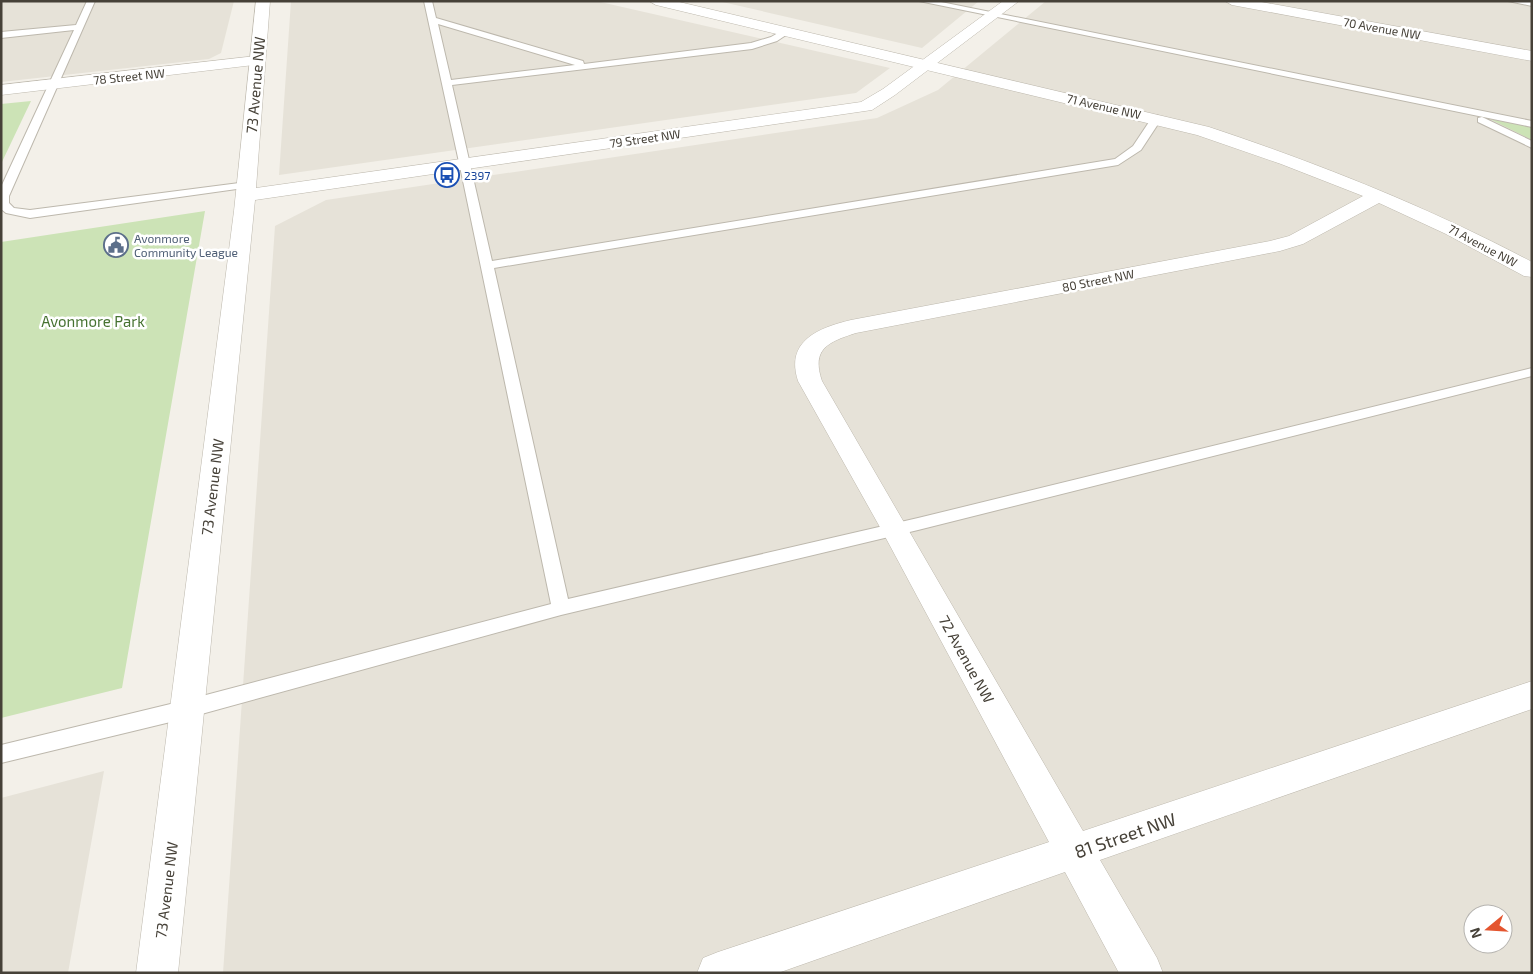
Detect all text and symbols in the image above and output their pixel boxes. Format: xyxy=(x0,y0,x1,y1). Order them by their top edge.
street label: 70 Avenue NW xyxy=(1342,14,1422,42)
street label: 73 Avenue NW xyxy=(242,36,268,134)
street label: 78 Street NW xyxy=(92,65,166,87)
street label: 71 Avenue NW xyxy=(1065,91,1143,121)
street label: 79 Street NW xyxy=(609,126,681,150)
bus stop icon: 2397 xyxy=(434,162,460,188)
place label: 2397 xyxy=(464,168,490,182)
street label: 71 Avenue NW xyxy=(1446,221,1520,269)
place label: Avonmore Community League xyxy=(134,231,238,259)
public building icon: Avonmore Community League xyxy=(103,232,129,258)
street label: 80 Street NW xyxy=(1061,266,1135,294)
park label: Avonmore Park xyxy=(41,312,145,330)
street label: 73 Avenue NW xyxy=(197,438,227,536)
street label: 72 Avenue NW xyxy=(935,612,999,706)
street label: 81 Street NW xyxy=(1071,807,1179,863)
street label: 73 Avenue NW xyxy=(151,841,181,939)
north arrow xyxy=(1463,904,1513,954)
text: N xyxy=(1466,926,1485,941)

